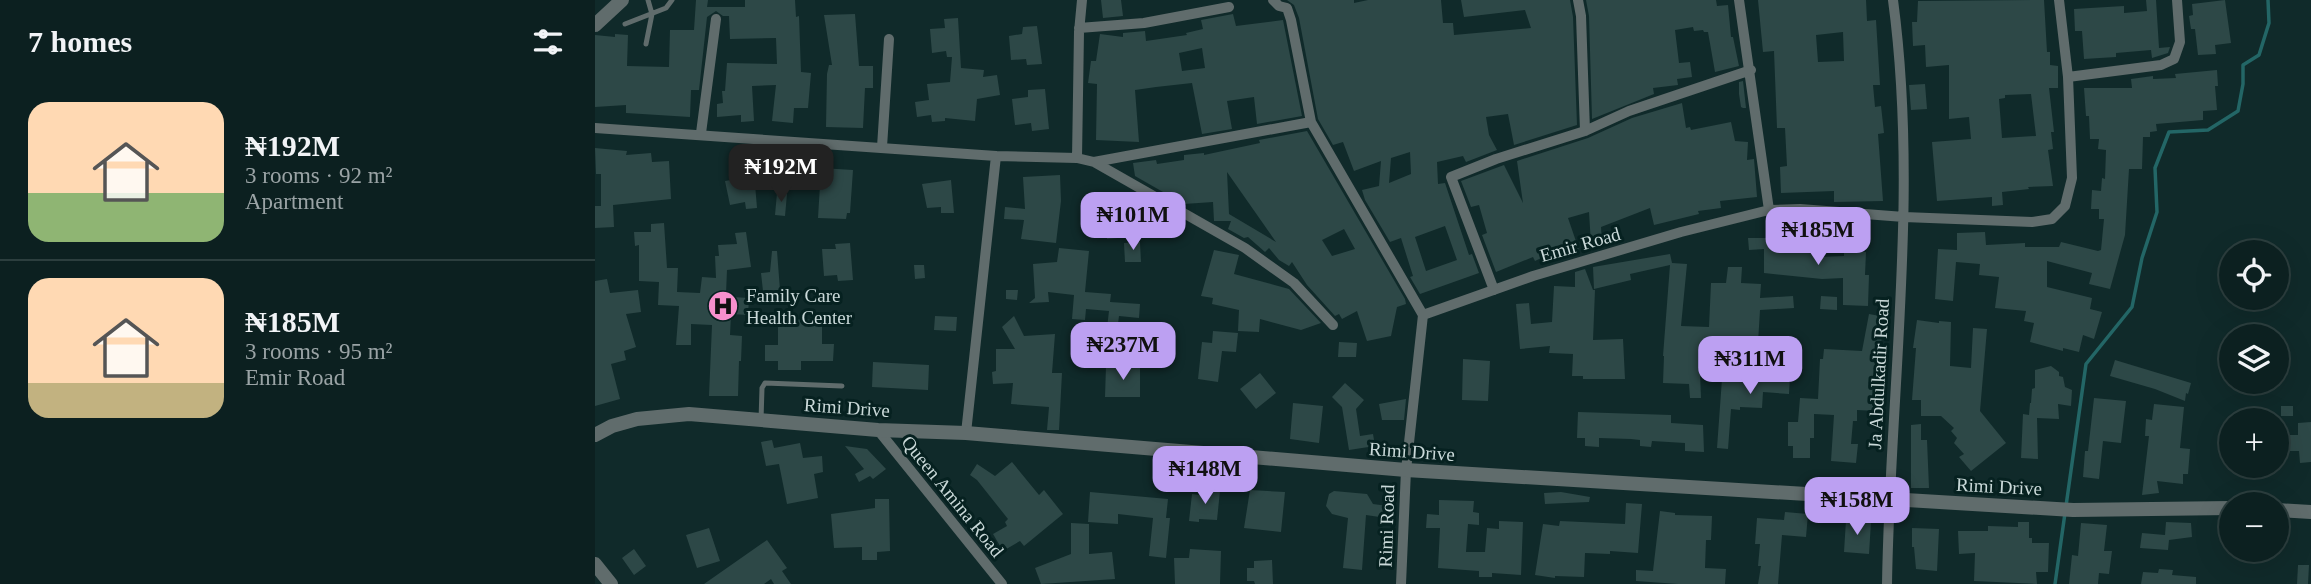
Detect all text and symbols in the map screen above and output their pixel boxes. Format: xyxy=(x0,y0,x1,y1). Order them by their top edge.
icon: filters xyxy=(529,23,567,61)
text: 7 homes xyxy=(28,25,132,58)
text: ₦192M xyxy=(245,129,340,162)
icon: home xyxy=(84,130,168,214)
pin: ₦192M xyxy=(732,144,830,204)
text: ₦192M xyxy=(745,154,817,179)
text: 3 rooms · 92 m² xyxy=(245,163,392,188)
text: Apartment xyxy=(245,189,343,214)
pin: ₦101M xyxy=(1084,192,1182,252)
text: ₦101M xyxy=(1097,202,1169,227)
pin: ₦185M xyxy=(1769,208,1867,267)
text: ₦185M xyxy=(1782,217,1854,242)
street label: Emir Road xyxy=(1537,223,1623,266)
map controls xyxy=(2219,240,2289,562)
button: locate xyxy=(2219,240,2289,310)
place label: Family Care Health Center xyxy=(746,285,853,328)
hospital icon: Family Care Health Center xyxy=(706,289,740,323)
street label: Ja Abdulkadir Road xyxy=(1864,298,1893,450)
text: ₦185M xyxy=(245,305,340,338)
icon: home xyxy=(84,306,168,390)
pin: ₦237M xyxy=(1074,322,1172,382)
button: layers xyxy=(2219,324,2289,394)
text: ₦237M xyxy=(1087,332,1159,357)
pin: ₦311M xyxy=(1701,336,1799,396)
text: 3 rooms · 95 m² xyxy=(245,339,392,364)
text: ₦311M xyxy=(1714,346,1786,371)
text: Emir Road xyxy=(245,365,345,390)
street label: Rimi Drive xyxy=(803,394,891,421)
button: + xyxy=(2219,408,2289,478)
street label: Queen Amina Road xyxy=(897,431,1008,562)
street label: Rimi Drive xyxy=(1368,438,1456,465)
pin: ₦148M xyxy=(1156,447,1254,506)
text: ₦148M xyxy=(1169,456,1241,481)
street label: Rimi Drive xyxy=(1955,474,2042,499)
pin: ₦158M xyxy=(1808,477,1906,537)
street label: Rimi Road xyxy=(1375,484,1398,568)
text: ₦158M xyxy=(1821,487,1893,512)
button: − xyxy=(2219,492,2289,562)

